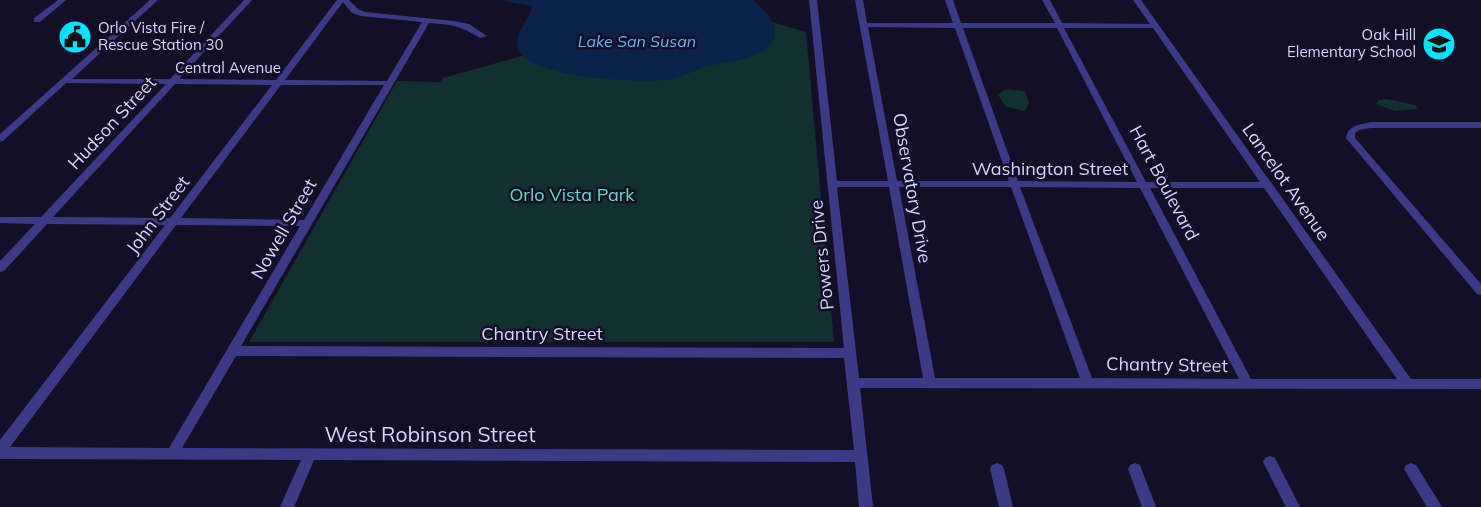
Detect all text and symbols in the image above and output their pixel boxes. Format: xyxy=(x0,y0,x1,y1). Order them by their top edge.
place label: Orlo Vista Fire / Rescue Station 30 xyxy=(98,18,224,54)
public building icon: Orlo Vista Fire / Rescue Station 30 xyxy=(57,19,93,55)
place label: Oak Hill Elementary School xyxy=(1287,25,1416,61)
school or university icon: Oak Hill Elementary School xyxy=(1421,26,1457,62)
water label: Lake San Susan xyxy=(578,31,696,51)
street label: Central Avenue xyxy=(175,58,281,77)
street label: Hudson Street xyxy=(63,71,161,174)
street label: Observatory Drive xyxy=(888,111,937,265)
street label: Lancelot Avenue xyxy=(1237,119,1335,245)
street label: Hart Boulevard xyxy=(1125,121,1204,244)
street label: Washington Street xyxy=(972,157,1128,180)
street label: John Street xyxy=(121,171,194,258)
street label: Nowell Street xyxy=(246,175,322,283)
park label: Orlo Vista Park xyxy=(509,183,635,206)
street label: Powers Drive xyxy=(804,199,839,311)
street label: Chantry Street xyxy=(481,322,603,345)
street label: Chantry Street xyxy=(1106,352,1228,377)
street label: West Robinson Street xyxy=(324,421,536,447)

